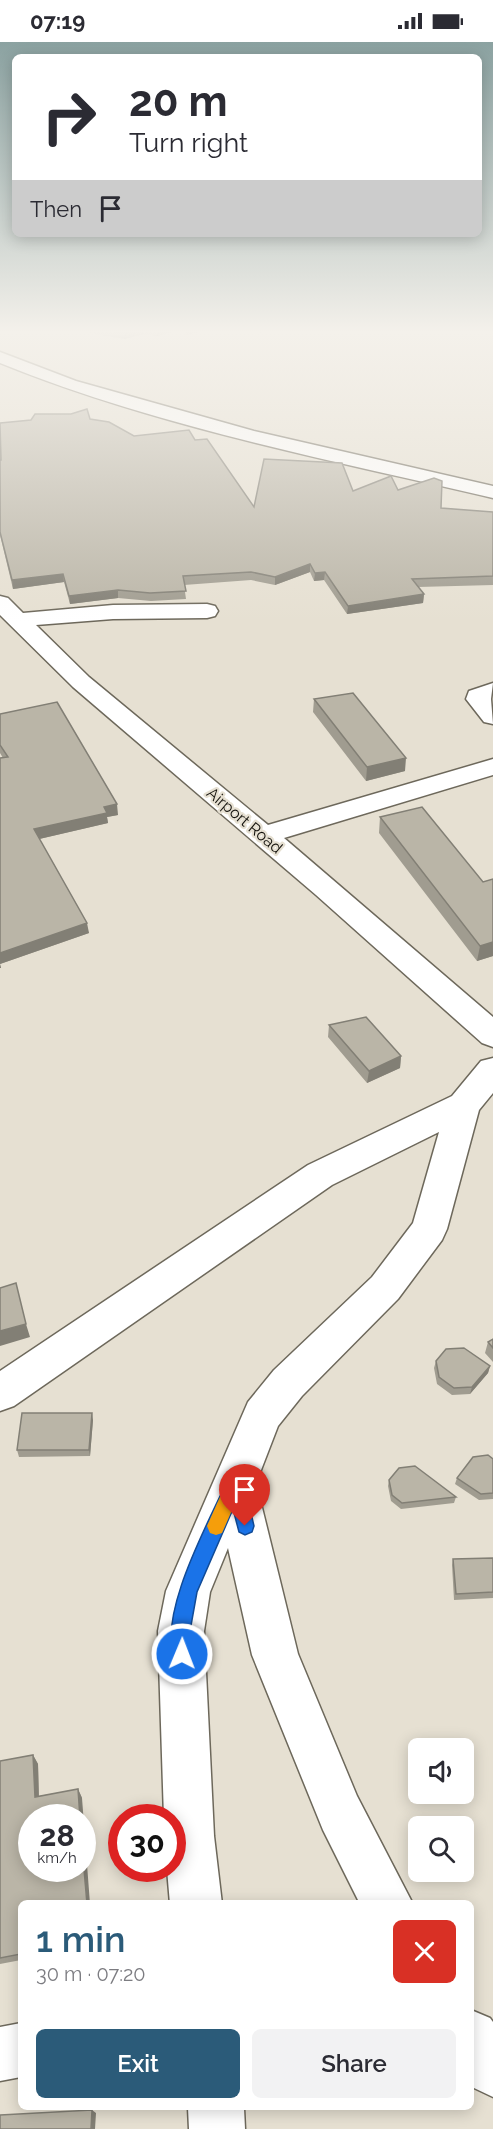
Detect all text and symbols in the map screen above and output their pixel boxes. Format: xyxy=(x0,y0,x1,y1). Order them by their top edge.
text: 07:19 xyxy=(30,8,85,34)
text: 20 m xyxy=(129,77,228,126)
icon: right xyxy=(30,78,108,156)
text: Turn right xyxy=(129,127,248,158)
icon: arrive xyxy=(94,192,127,225)
text: Then xyxy=(30,196,82,222)
street label: Airport Road xyxy=(203,783,286,857)
pin xyxy=(219,1464,270,1526)
icon: arrive xyxy=(228,1473,261,1506)
position arrow xyxy=(150,1622,214,1686)
map controls xyxy=(408,1738,474,1882)
button: sound xyxy=(408,1738,474,1804)
speed limit sign: 30 xyxy=(108,1804,186,1882)
button: search xyxy=(408,1816,474,1882)
text: 28 xyxy=(39,1818,75,1853)
text: km/h xyxy=(37,1849,77,1867)
text: 1 min xyxy=(36,1918,125,1960)
button: close xyxy=(393,1920,456,1983)
text: 30 m · 07:20 xyxy=(36,1962,146,1986)
button: Exit xyxy=(36,2029,240,2098)
button: Share xyxy=(252,2029,456,2098)

